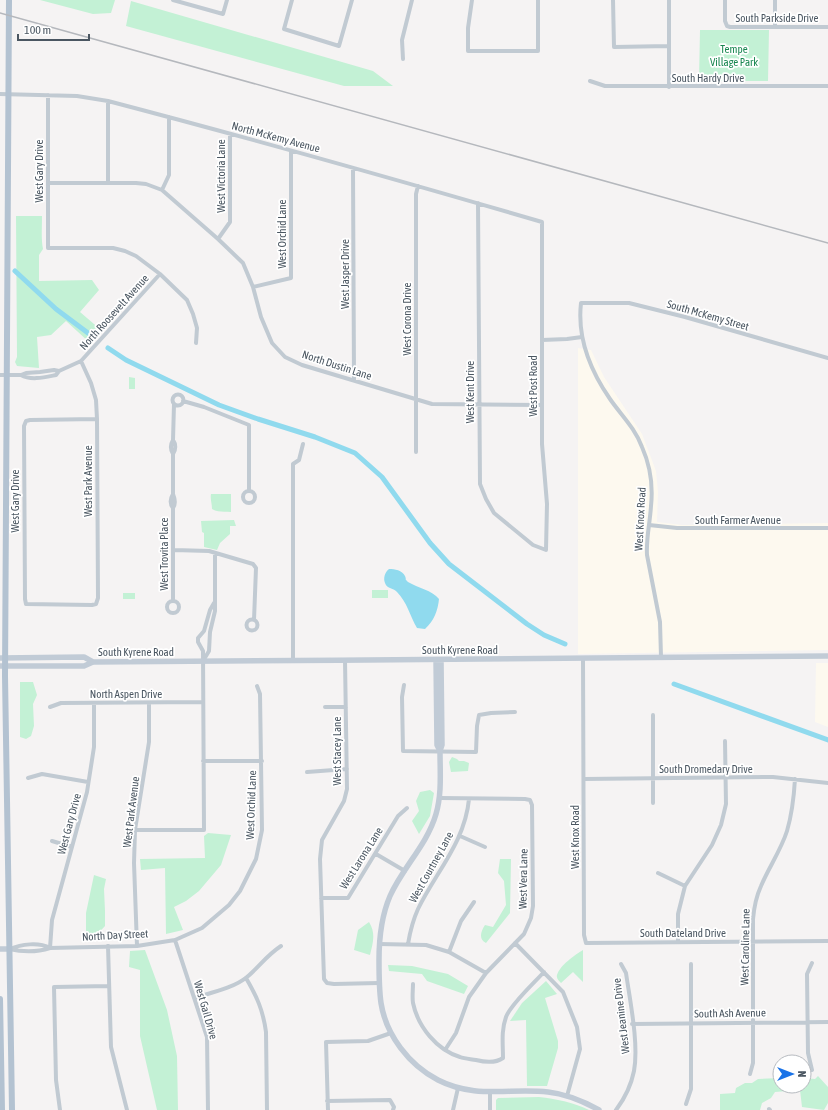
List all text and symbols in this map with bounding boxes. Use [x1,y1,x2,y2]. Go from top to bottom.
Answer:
street label: South Parkside Drive [736,12,818,24]
scale bar [18,16,89,42]
text: 100 m [24,23,51,37]
park label: Tempe Village Park [710,43,758,68]
street label: South Hardy Drive [672,72,744,84]
street label: North McKemy Avenue [231,119,321,155]
street label: West Victoria Lane [215,139,227,213]
street label: West Gary Drive [33,140,45,202]
street label: West Orchid Lane [276,199,288,269]
street label: West Jasper Drive [339,239,351,309]
street label: North Roosevelt Avenue [77,272,151,352]
street label: West Corona Drive [401,282,413,356]
street label: South McKemy Street [666,298,750,332]
street label: North Dustin Lane [301,348,373,382]
street label: West Post Road [527,355,539,417]
street label: West Kent Drive [464,361,476,423]
street label: West Park Avenue [82,445,94,517]
street label: West Gary Drive [9,470,21,532]
street label: West Knox Road [632,487,648,551]
street label: South Farmer Avenue [695,514,781,526]
street label: West Trovita Place [158,517,170,591]
street label: South Kyrene Road [422,644,498,656]
street label: South Kyrene Road [98,646,174,658]
street label: North Aspen Drive [90,688,162,700]
street label: West Stacey Lane [331,717,343,785]
street label: South Dromedary Drive [659,763,753,775]
street label: West Orchid Lane [244,770,258,840]
street label: West Park Avenue [121,776,141,848]
street label: West Gary Drive [55,792,83,856]
street label: West Knox Road [569,805,581,869]
street label: West Larona Lane [337,825,385,891]
street label: West Courtney Lane [407,830,455,904]
street label: West Vera Lane [516,849,530,909]
street label: West Caroline Lane [738,909,752,985]
street label: North Day Street [82,927,148,943]
street label: South Dateland Drive [640,927,726,939]
street label: West Jeanine Drive [610,978,632,1054]
street label: West Gail Drive [192,979,220,1041]
street label: South Ash Avenue [694,1006,766,1020]
north arrow [772,1054,812,1094]
text: N [796,1071,808,1077]

